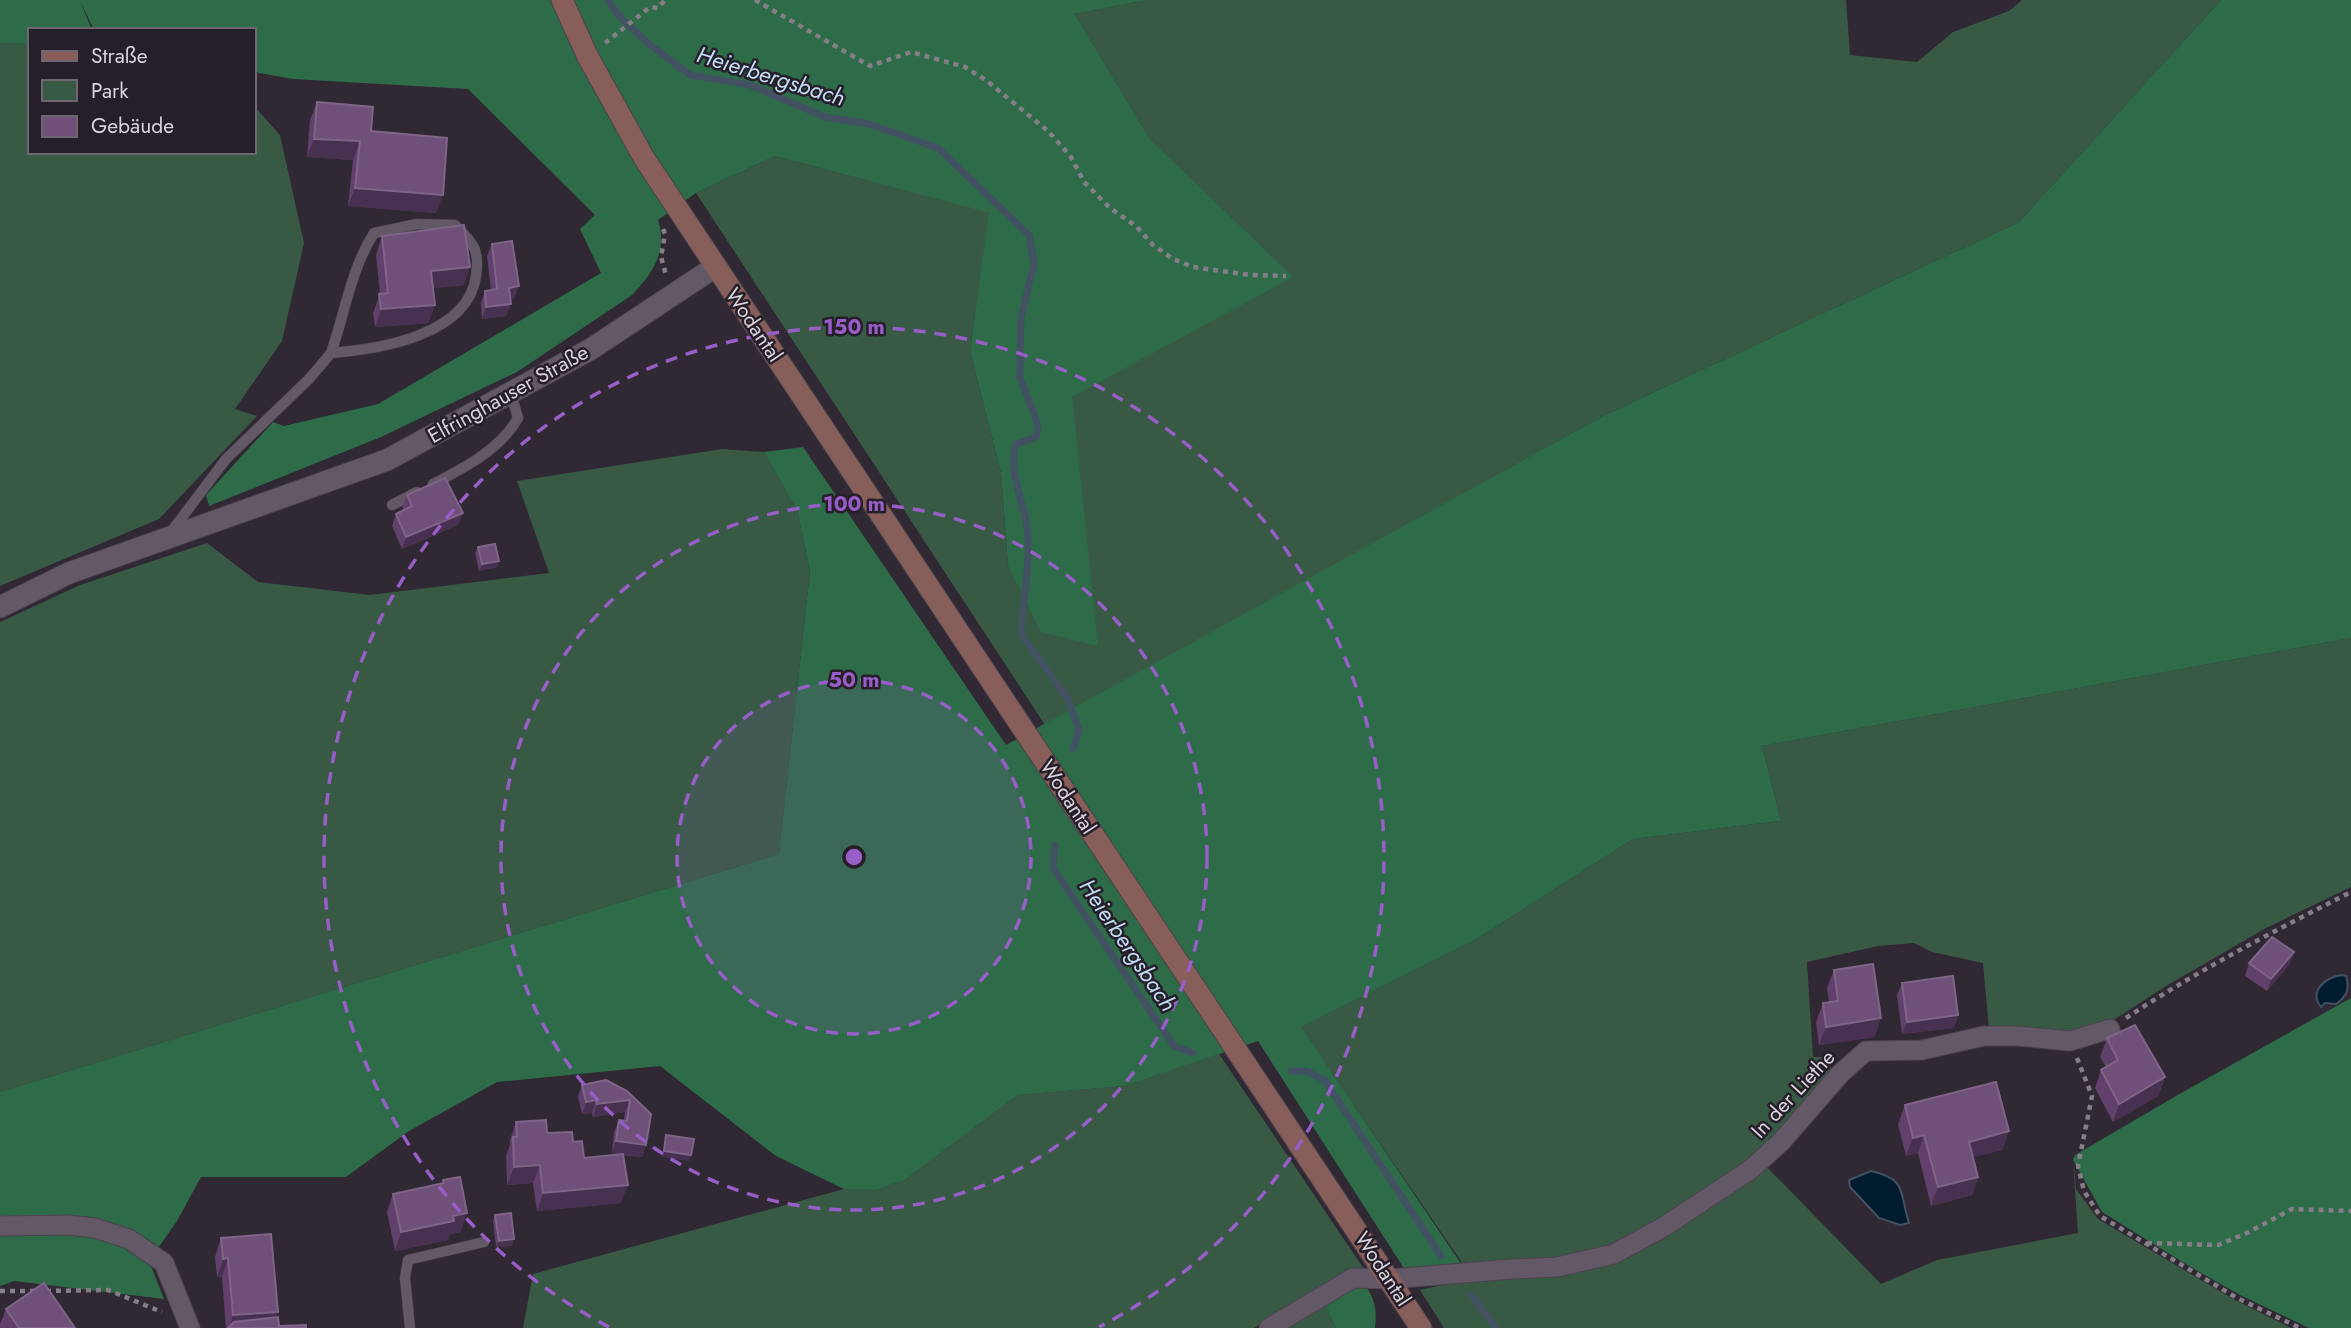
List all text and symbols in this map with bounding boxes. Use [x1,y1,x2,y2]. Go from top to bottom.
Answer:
legend [28,28,256,154]
water label: Heierbergsbach [693,37,849,115]
text: Straße [91,41,148,71]
text: Park [91,76,129,106]
text: Gebäude [91,111,174,141]
street label: Wodantal [718,282,790,368]
text: 150 m [823,312,885,342]
street label: Elfringhauser Straße [422,337,594,451]
text: 100 m [823,489,885,519]
text: 50 m [829,665,879,695]
street label: Wodantal [1033,754,1103,840]
centre of rings [842,845,866,869]
water label: Heierbergsbach [1071,872,1185,1018]
street label: In der Liethe [1744,1043,1842,1145]
street label: Wodantal [1348,1226,1418,1312]

